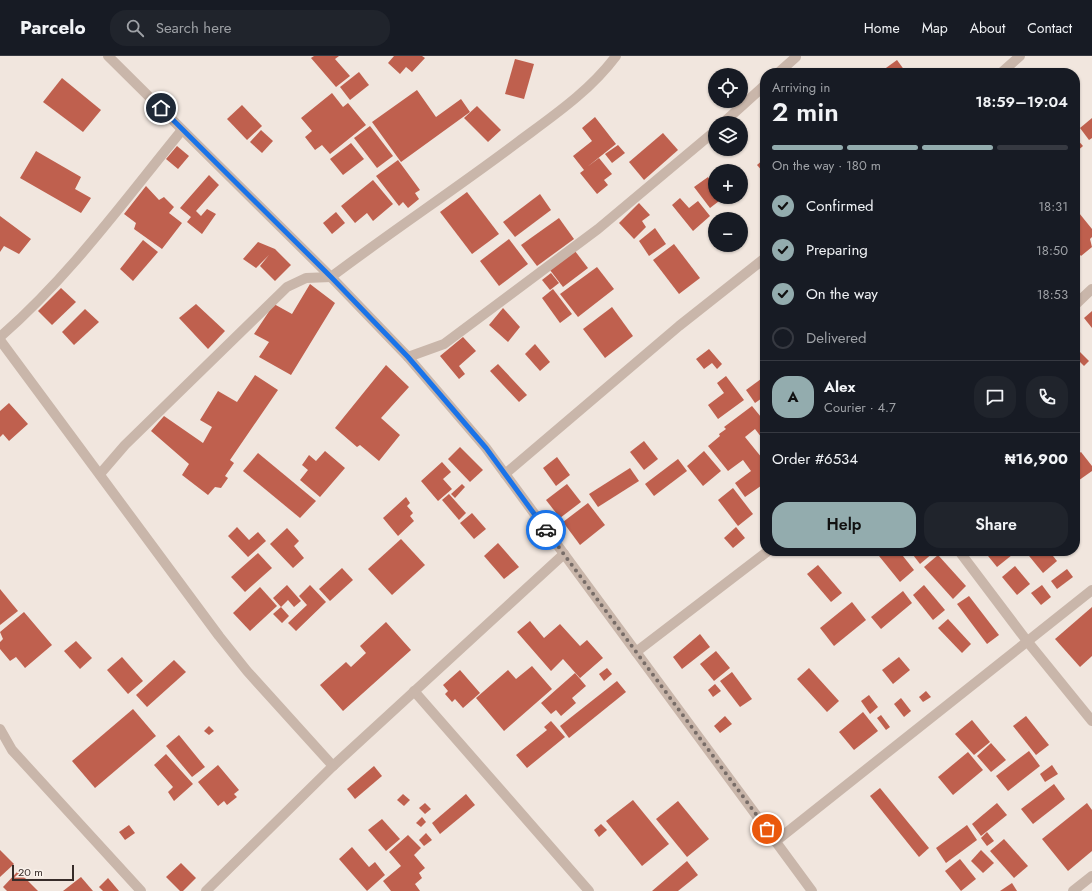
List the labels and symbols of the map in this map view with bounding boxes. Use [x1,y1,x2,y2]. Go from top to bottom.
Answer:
pin [144,91,178,125]
courier [526,510,566,550]
pin [750,812,784,846]
scale bar [12,863,74,882]

